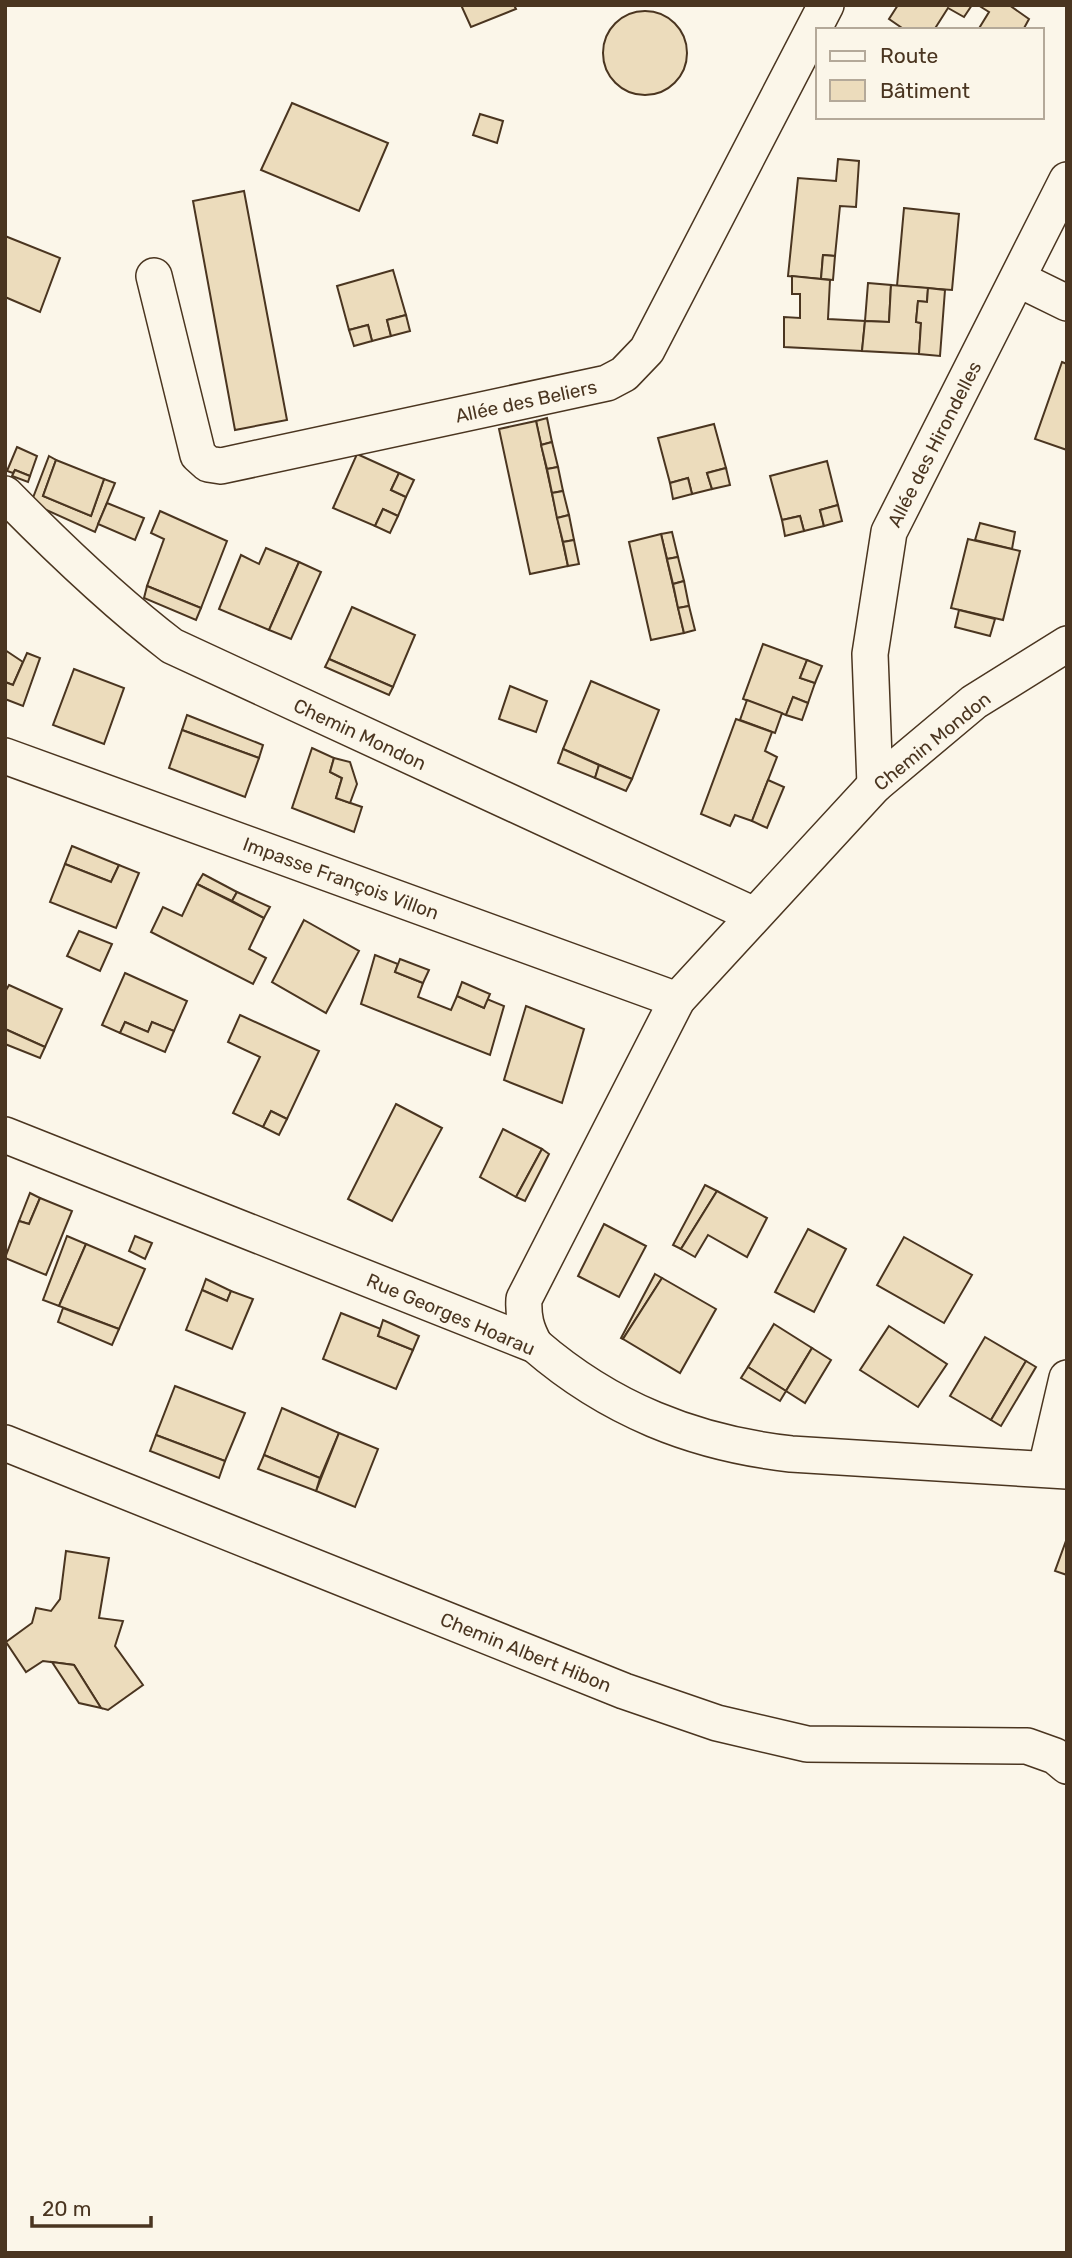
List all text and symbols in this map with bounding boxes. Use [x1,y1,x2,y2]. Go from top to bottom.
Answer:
legend [816,28,1044,119]
text: Route [880,43,938,68]
text: Bâtiment [880,78,970,103]
street label: Allée des Hirondelles [883,357,986,531]
street label: Allée des Beliers [453,375,599,428]
street label: Chemin Mondon [869,687,995,796]
street label: Chemin Mondon [290,694,430,775]
street label: Impasse François Villon [240,832,442,925]
street label: Rue Georges Hoarau [363,1269,539,1360]
street label: Chemin Albert Hibon [437,1608,615,1697]
scale bar [32,2184,150,2228]
text: 20 m [42,2196,91,2221]

